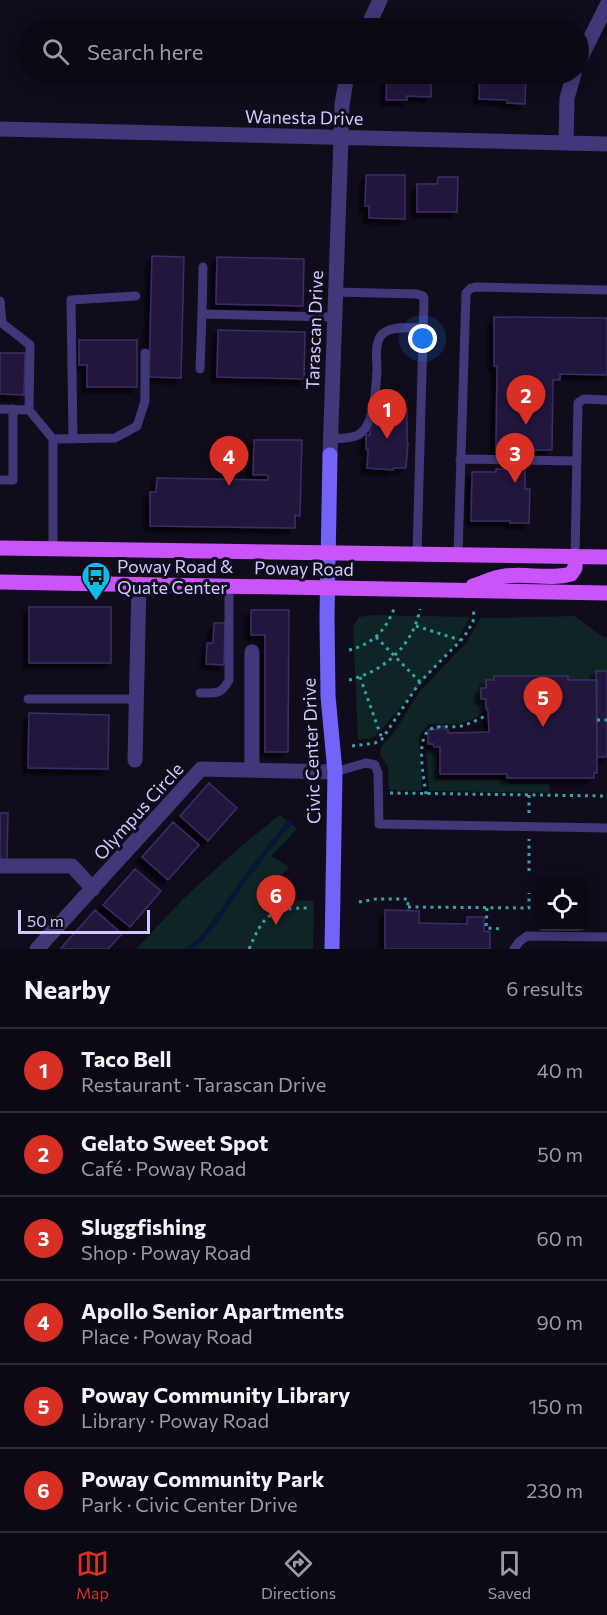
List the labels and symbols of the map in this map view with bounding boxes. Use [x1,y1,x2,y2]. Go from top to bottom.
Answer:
street label: Wanesta Drive [245,105,363,129]
street label: Tarascan Drive [301,270,327,390]
your location [408,324,437,353]
pin: 2 [506,376,546,425]
pin: 1 [368,390,406,439]
pin: 3 [496,434,534,483]
pin: 4 [210,436,248,486]
place label: Poway Road & Quate Center [117,555,233,598]
street label: Poway Road [254,556,354,580]
bus stop icon: Poway Road & Quate Center [80,560,112,602]
street label: Civic Center Drive [297,678,325,824]
pin: 5 [524,678,562,727]
street label: Olympus Circle [89,758,187,864]
pin: 6 [256,876,296,925]
scale bar [18,907,150,935]

